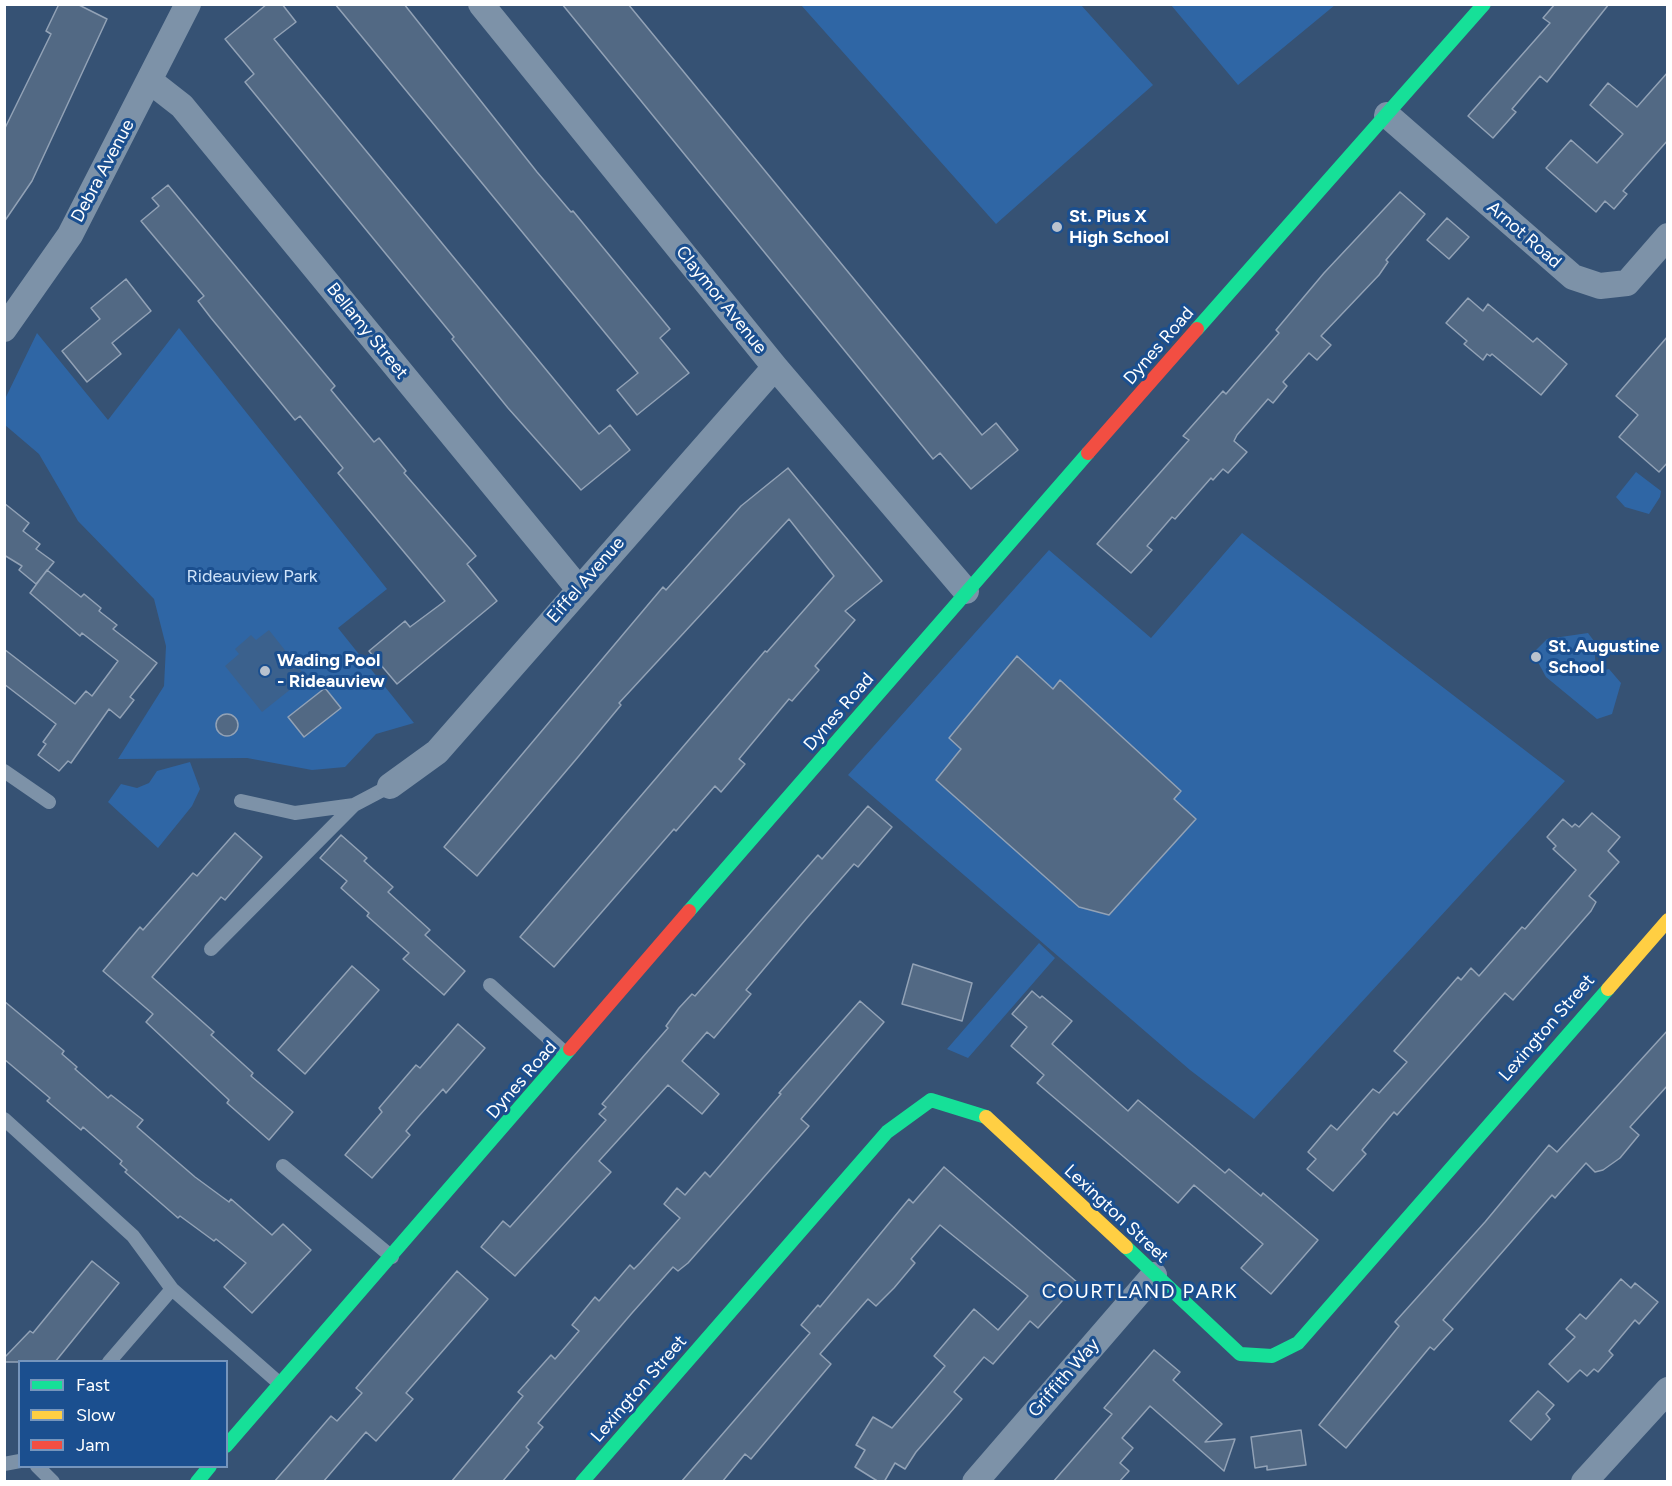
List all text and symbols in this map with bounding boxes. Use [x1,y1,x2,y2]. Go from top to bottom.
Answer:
street label: Debra Avenue [67,116,139,226]
street label: Arnot Road [1482,197,1566,273]
place label: St. Pius X High School [1069,206,1169,248]
marker: St. Pius X High School [1050,220,1064,234]
street label: Claymor Avenue [671,242,771,358]
street label: Bellamy Street [322,279,412,383]
street label: Dynes Road [1119,303,1199,389]
street label: Eiffel Avenue [543,532,629,628]
park label: Rideauview Park [187,566,317,588]
place label: St. Augustine School [1548,636,1660,678]
place label: Wading Pool - Rideauview [277,650,385,692]
marker: St. Augustine School [1529,650,1543,664]
marker: Wading Pool - Rideauview [258,664,272,678]
street label: Dynes Road [799,669,879,755]
street label: Lexington Street [1495,970,1599,1086]
street label: Dynes Road [482,1037,562,1123]
street label: Lexington Street [1059,1160,1173,1268]
district label: COURTLAND PARK [1042,1280,1238,1304]
street label: Lexington Street [587,1331,691,1447]
street label: Griffith Way [1024,1334,1104,1422]
legend [18,1360,228,1468]
text: Fast [76,1374,110,1396]
text: Slow [76,1404,115,1426]
text: Jam [76,1434,110,1456]

